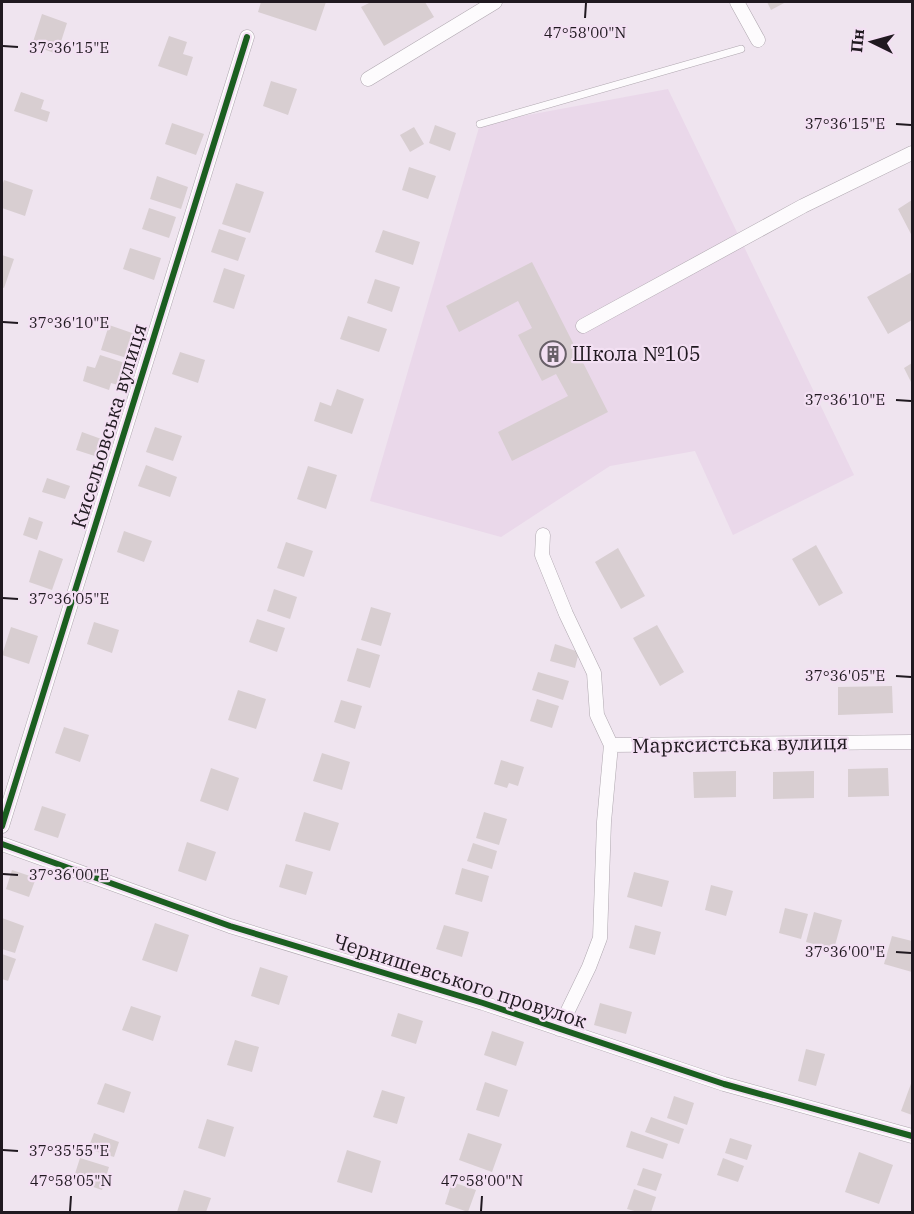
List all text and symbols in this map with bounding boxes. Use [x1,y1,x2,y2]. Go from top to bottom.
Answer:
north arrow [842,12,902,72]
text: 47°58'00"N [544,23,626,42]
text: Пн [846,28,868,53]
text: 37°36'15"E [29,38,109,57]
text: 37°36'15"E [805,114,885,133]
text: 37°36'10"E [29,313,109,332]
street label: Кисельовська вулиця [65,320,153,532]
building icon: Школа №105 [538,339,568,369]
place label: Школа №105 [572,340,701,367]
text: 37°36'10"E [805,390,885,409]
text: 37°36'05"E [29,589,109,608]
text: 37°36'05"E [805,666,885,685]
street label: Марксистська вулиця [632,728,848,759]
text: 37°36'00"E [29,865,109,884]
street label: Чернишевського провулок [330,927,591,1034]
text: 37°36'00"E [805,942,885,961]
text: 37°35'55"E [29,1141,109,1160]
text: 47°58'05"N [30,1171,112,1190]
text: 47°58'00"N [441,1171,523,1190]

